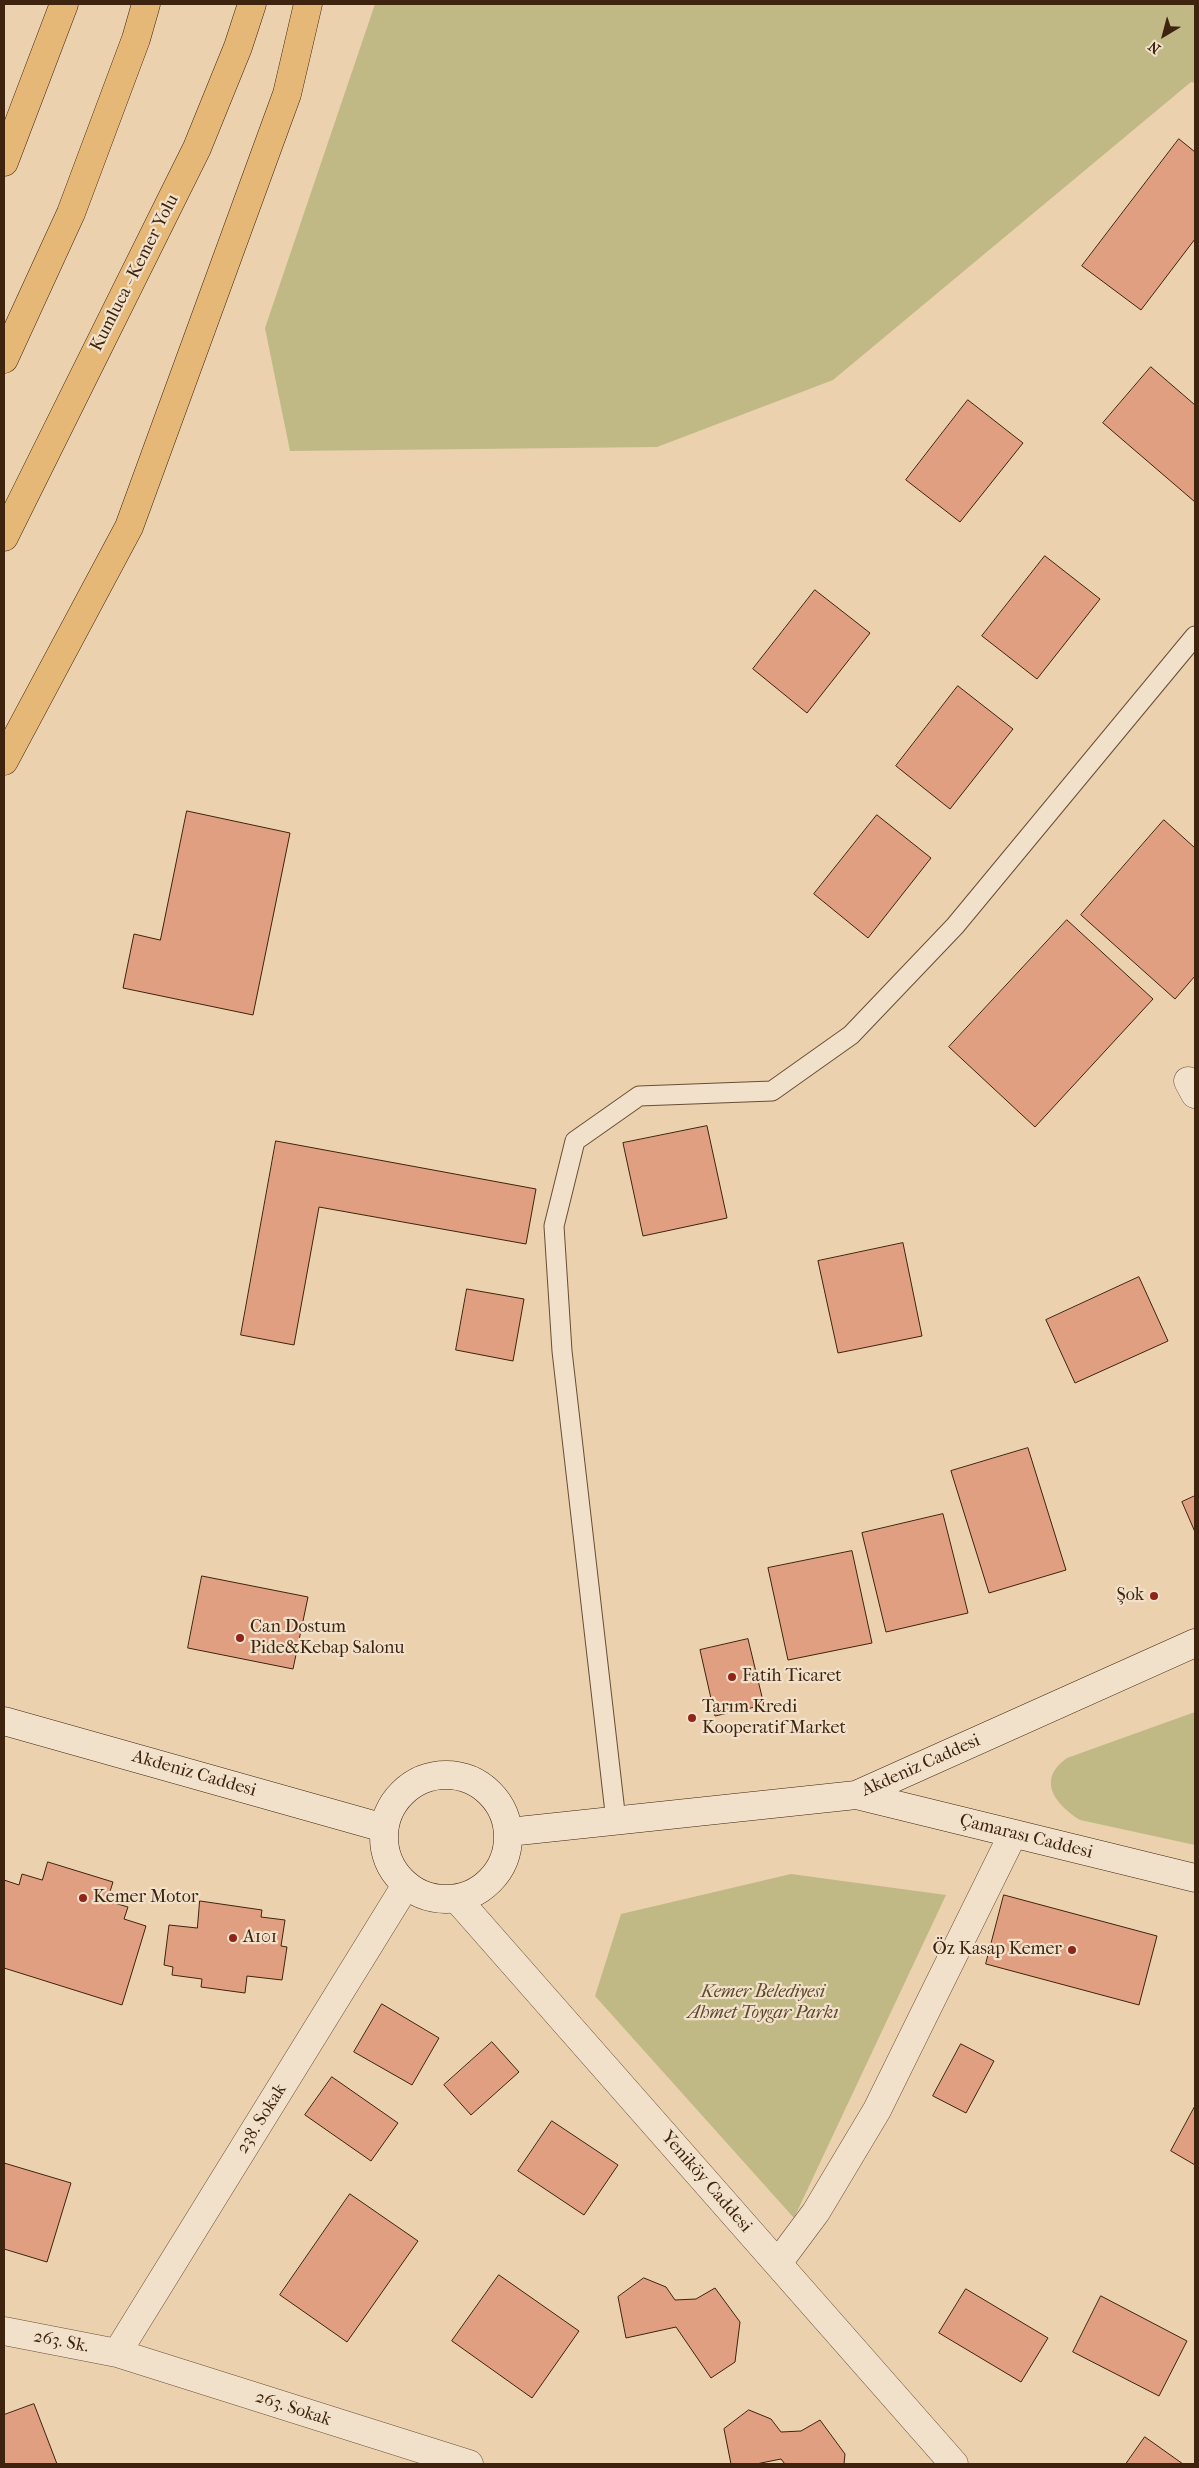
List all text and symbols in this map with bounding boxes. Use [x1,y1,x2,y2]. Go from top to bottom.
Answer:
north arrow [1139,10,1189,60]
text: N [1145,37,1164,57]
street label: Kumluca - Kemer Yolu [86,191,184,355]
place label: Şok [1116,1585,1144,1607]
marker: Şok [1148,1590,1160,1602]
place label: Can Dostum Pide&Kebap Salonu [250,1617,405,1660]
marker: Can Dostum Pide&Kebap Salonu [234,1632,246,1644]
place label: Fatih Ticaret [742,1666,842,1688]
marker: Fatih Ticaret [726,1671,738,1683]
place label: Tarım Kredi Kooperatif Market [702,1697,846,1740]
marker: Tarım Kredi Kooperatif Market [686,1712,698,1724]
street label: Akdeniz Caddesi [858,1730,984,1802]
street label: Akdeniz Caddesi [130,1746,258,1802]
street label: Çamarası Caddesi [957,1810,1095,1864]
place label: Kemer Motor [93,1887,198,1909]
marker: Kemer Motor [77,1892,89,1904]
place label: A101 [243,1927,277,1949]
marker: A101 [227,1932,239,1944]
place label: Öz Kasap Kemer [933,1939,1062,1961]
marker: Öz Kasap Kemer [1066,1944,1078,1956]
park label: Kemer Belediyesi Ahmet Toygar Parkı [688,1982,838,2025]
street label: 238. Sokak [232,2080,292,2158]
street label: Yeniköy Caddesi [656,2127,756,2237]
street label: 263. Sk. [31,2326,91,2358]
street label: 263. Sokak [252,2387,334,2431]

